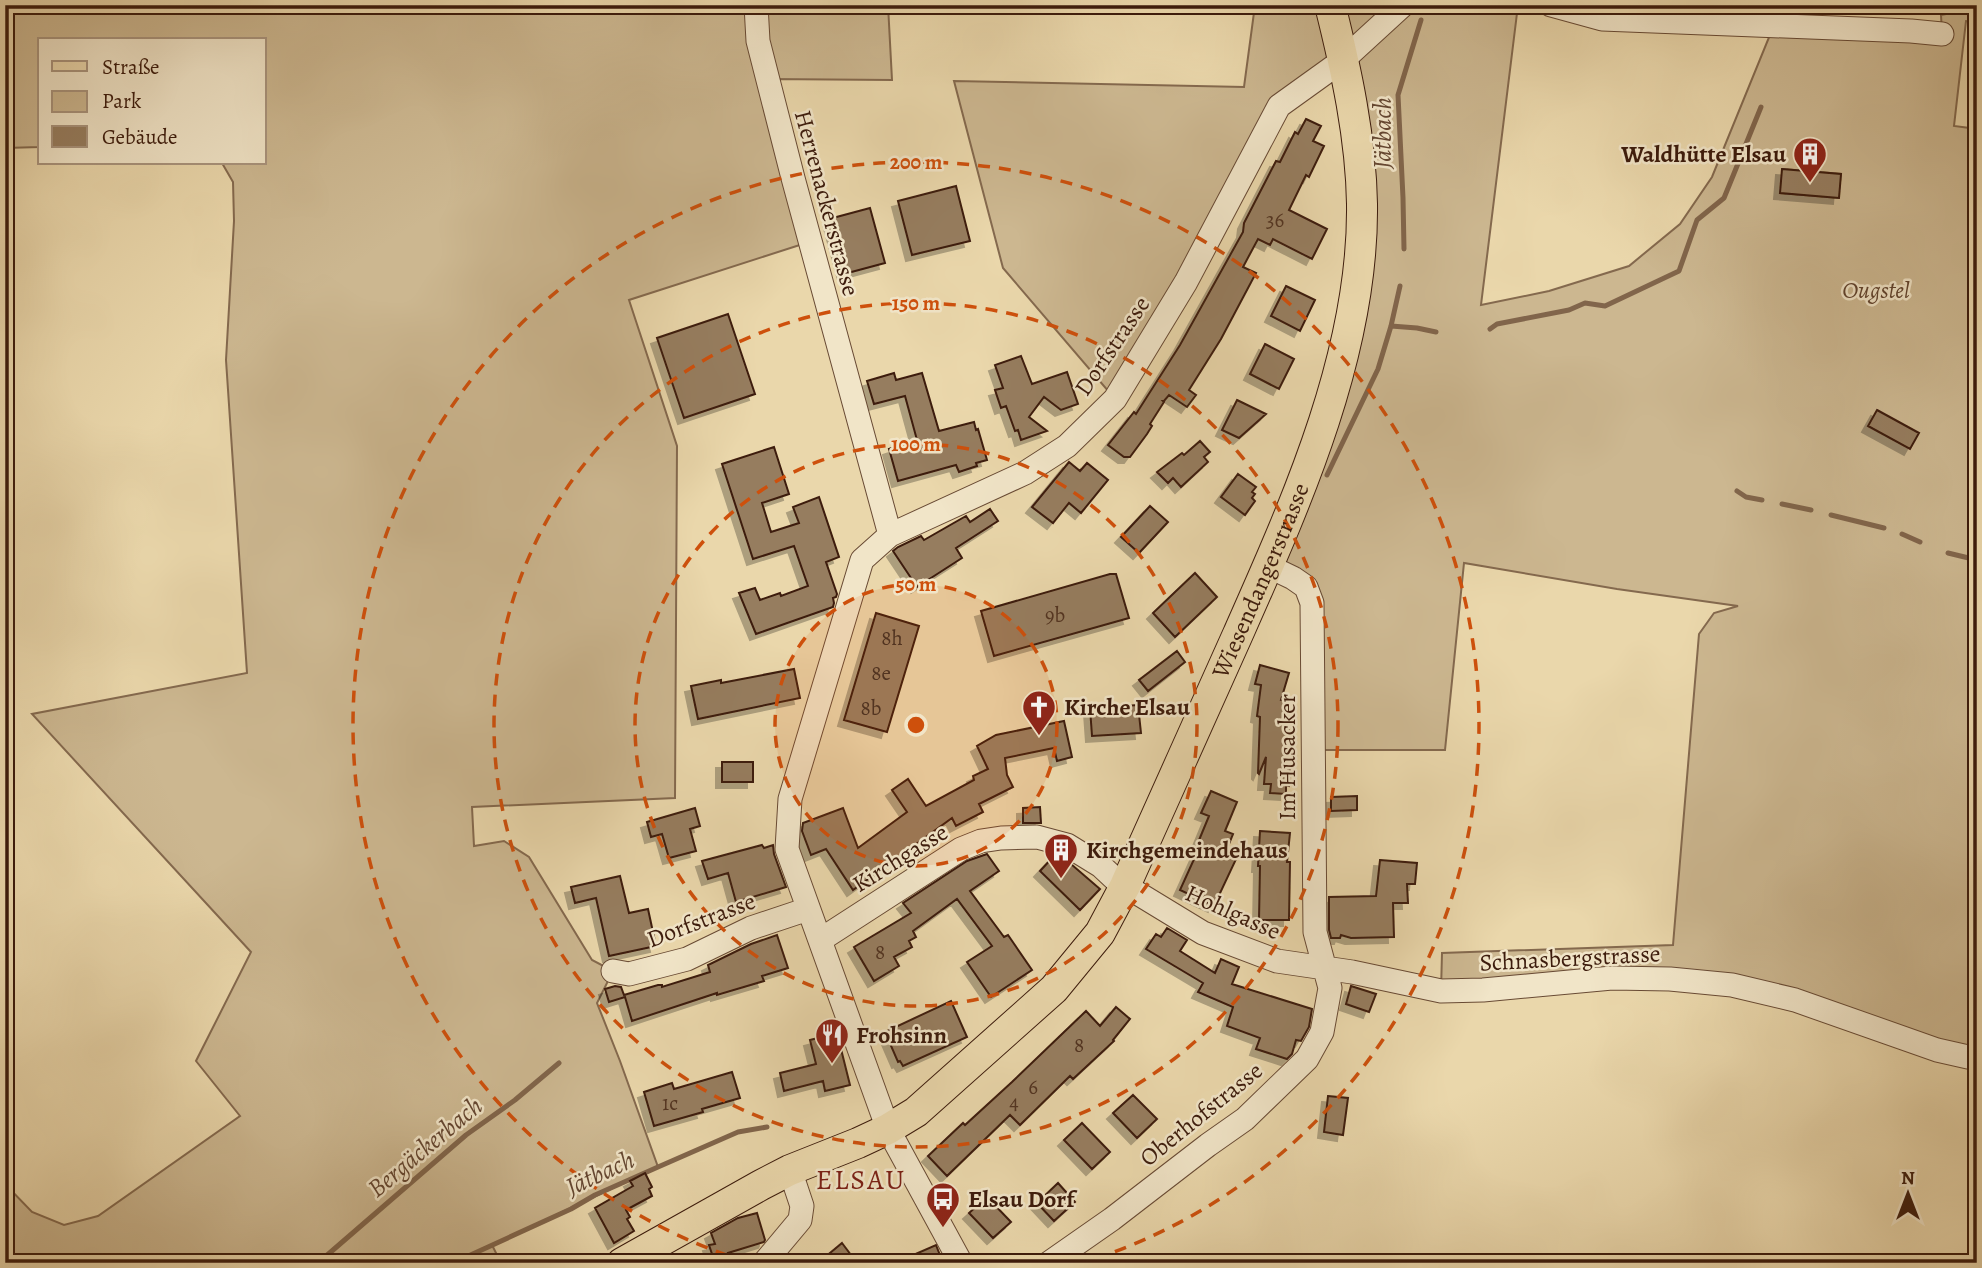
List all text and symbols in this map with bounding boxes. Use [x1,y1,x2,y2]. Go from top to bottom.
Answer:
legend [38,38,266,164]
text: Straße [102,53,160,81]
text: Park [102,87,142,115]
water label: Jätbach [1365,97,1400,170]
street label: Herrenackerstrasse [787,107,867,299]
text: Gebäude [102,123,178,151]
building icon: Waldhütte Elsau [1791,135,1829,184]
place label: Waldhütte Elsau [1620,138,1787,170]
text: 200 m [890,148,943,176]
house number: 36 [1266,206,1285,234]
park label: Ougstel [1842,274,1910,306]
text: 150 m [892,289,941,317]
street label: Dorfstrasse [1067,290,1157,402]
text: 100 m [891,430,941,458]
street label: Wiesendangerstrasse [1204,478,1317,684]
text: 50 m [896,570,937,598]
house number: 9b [1045,601,1065,629]
house number: 8h [881,624,903,652]
house number: 8e [871,659,891,687]
church icon: Kirche Elsau [1020,688,1058,737]
place label: Kirche Elsau [1064,691,1191,723]
house number: 8b [861,694,881,722]
street label: Im Husacker [1271,694,1303,820]
centre of rings [904,713,928,737]
street label: Kirchgasse [846,816,954,900]
building icon: Kirchgemeindehaus [1042,831,1080,880]
place label: Kirchgemeindehaus [1086,834,1288,866]
street label: Hohlgasse [1180,877,1286,947]
street label: Dorfstrasse [642,885,760,955]
street label: Schnasbergstrasse [1479,937,1661,979]
house number: 8 [875,938,885,966]
restaurant icon: Frohsinn [813,1016,851,1065]
place label: Frohsinn [856,1019,948,1051]
house number: 8 [1074,1031,1084,1059]
street label: Oberhofstrasse [1133,1055,1269,1173]
house number: 6 [1028,1073,1038,1101]
house number: 4 [1009,1088,1019,1116]
water label: Bergäckerbach [360,1089,490,1205]
house number: 1c [662,1089,678,1117]
water label: Jätbach [559,1142,640,1204]
north arrow [1874,1160,1944,1230]
district label: ELSAU [816,1161,906,1199]
text: N [1901,1165,1915,1191]
bus stop icon: Elsau Dorf [924,1180,962,1229]
place label: Elsau Dorf [968,1183,1078,1215]

